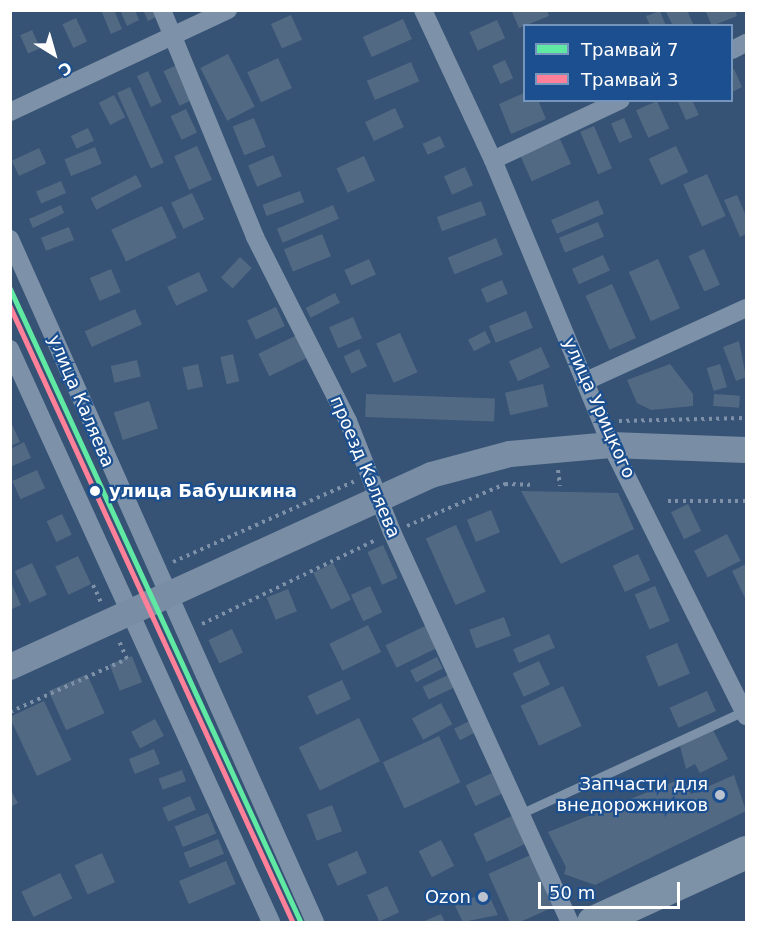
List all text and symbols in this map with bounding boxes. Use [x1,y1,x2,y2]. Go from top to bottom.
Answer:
north arrow [24,24,84,84]
legend [523,24,733,102]
text: Трамвай 7 [581,39,679,60]
text: С [55,58,76,80]
text: Трамвай 3 [581,69,679,90]
street label: улица Каляева [43,332,119,470]
street label: улица Урицкого [558,334,640,482]
street label: проезд Каляева [325,393,405,541]
place label: улица Бабушкина [109,480,297,502]
marker: улица Бабушкина [86,482,104,500]
place label: Запчасти для внедорожников [556,774,708,816]
marker: Запчасти для внедорожников [713,788,727,802]
scale bar [541,870,684,908]
text: 50 m [549,882,595,903]
place label: Ozon [425,886,471,908]
marker: Ozon [476,890,490,904]

